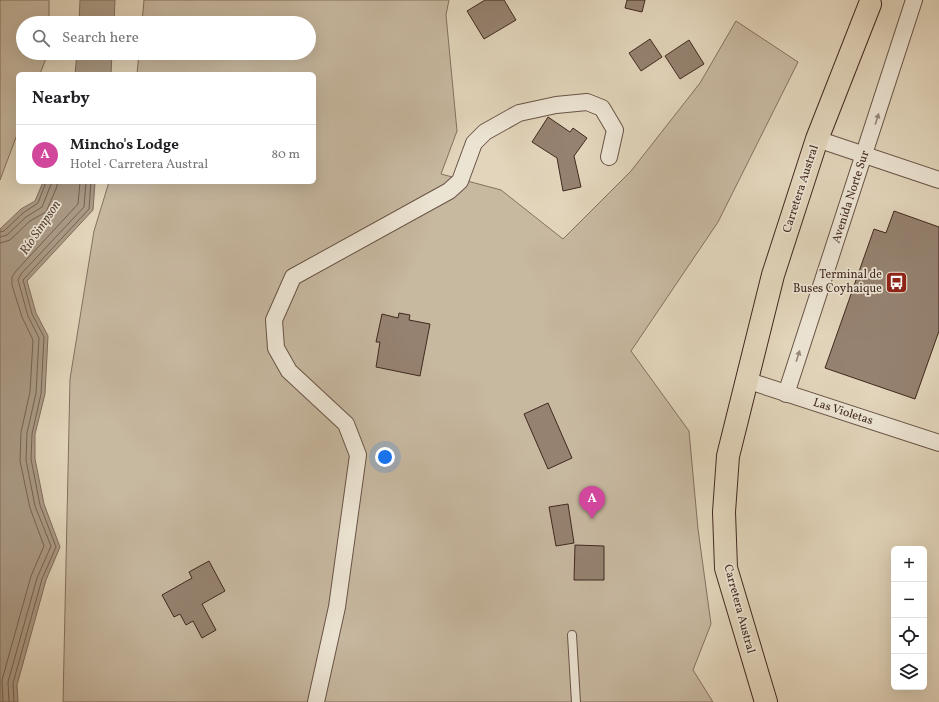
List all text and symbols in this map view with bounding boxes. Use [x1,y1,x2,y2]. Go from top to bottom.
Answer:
search box [16,16,316,60]
icon: search [30,27,52,49]
text: Search here [62,28,139,49]
text: Nearby [32,87,90,110]
one-way arrow [874,112,880,124]
text: Mincho's Lodge [70,135,179,156]
street label: Carretera Austral [779,143,823,235]
text: A [40,146,50,164]
text: 80 m [271,146,300,164]
street label: Avenida Norte Sur [828,149,874,245]
text: Hotel · Carretera Austral [70,156,208,174]
water label: Río Simpson [16,197,66,259]
place label: Terminal de Buses Coyhaique [793,267,882,297]
bus stop icon: Terminal de Buses Coyhaique [884,269,910,295]
one-way arrow [796,350,802,362]
street label: Las Violetas [811,395,875,429]
your location [375,447,395,467]
pin: A [579,486,605,519]
map controls [891,546,927,690]
button: + [891,546,927,582]
street label: Carretera Austral [719,563,759,656]
button: − [891,582,927,618]
button: locate [891,618,927,654]
button: layers [891,654,927,690]

